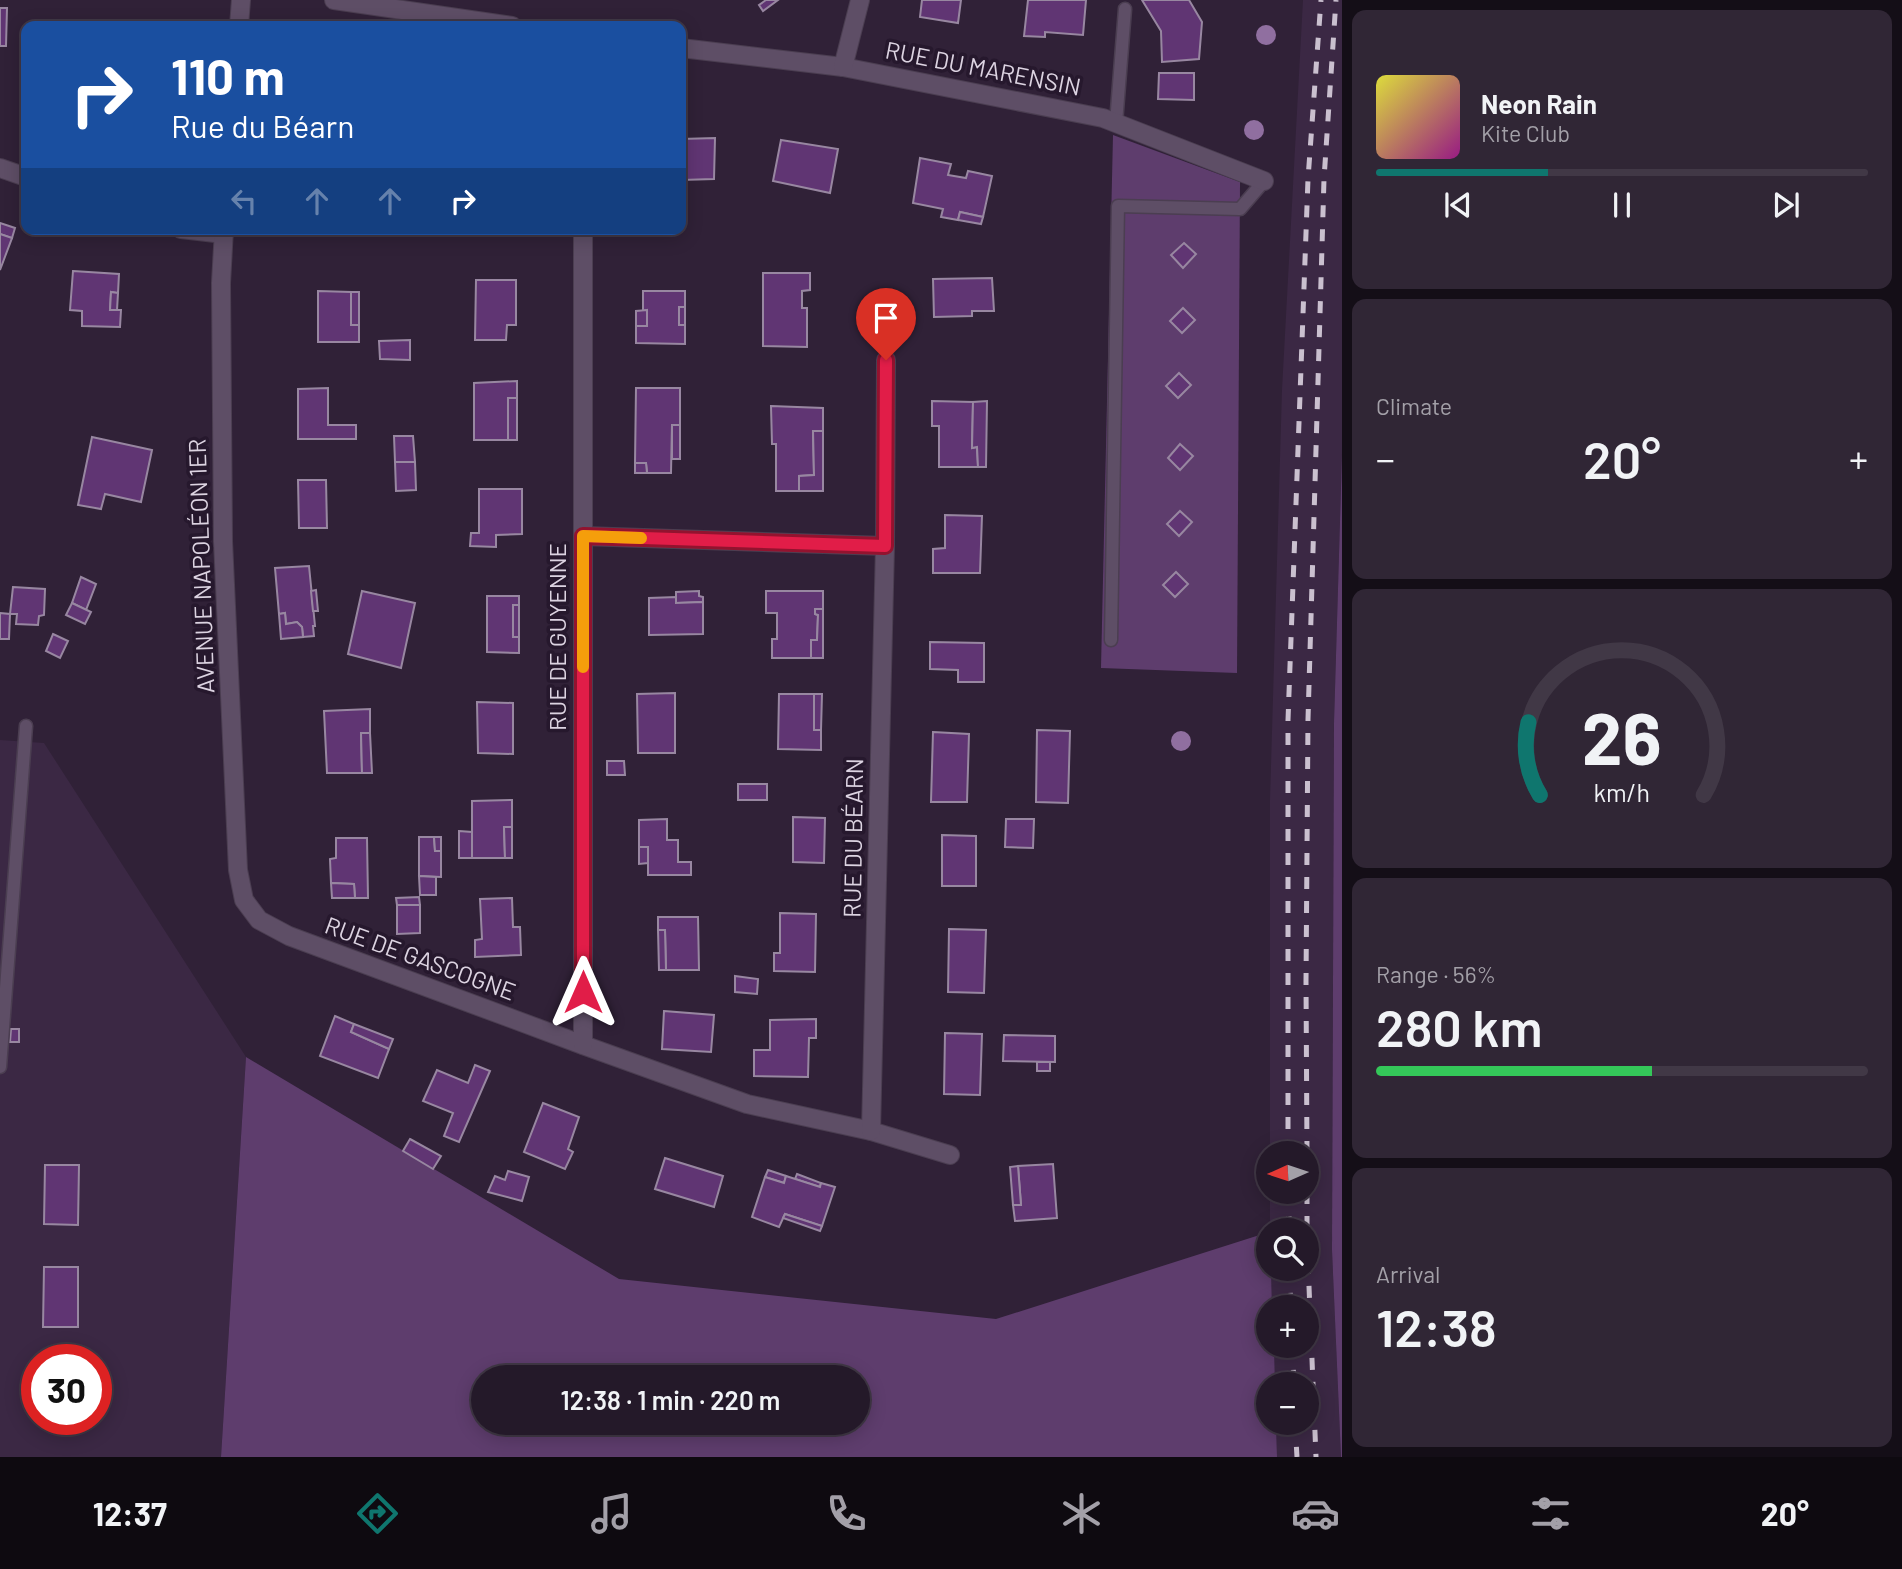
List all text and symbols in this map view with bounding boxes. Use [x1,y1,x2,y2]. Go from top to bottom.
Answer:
street label: RUE DU MARENSIN [883,34,1083,101]
text: 110 m [171,46,285,105]
icon: right [56,49,147,140]
text: Neon Rain [1481,88,1597,119]
text: Rue du Béarn [171,106,354,144]
text: Kite Club [1481,119,1570,147]
icon: left [225,182,263,220]
icon: ahead [298,182,336,220]
icon: ahead [371,182,409,220]
icon: right [444,182,482,220]
icon: previous [1439,186,1477,224]
icon: pause [1603,186,1641,224]
icon: next [1767,186,1805,224]
pin [856,288,916,360]
icon: arrive [867,299,905,337]
text: Climate [1376,392,1452,420]
text: 20° [1583,427,1661,489]
text: − [1376,435,1395,481]
text: + [1849,435,1868,481]
street label: AVENUE NAPOLÉON 1ER [182,438,219,694]
street label: RUE DE GUYENNE [542,543,571,731]
text: 26 [1582,692,1662,780]
street label: RUE DU BÉARN [837,758,868,918]
text: km/h [1594,776,1650,806]
street label: RUE DE GASCOGNE [321,910,520,1006]
position arrow [546,955,620,1029]
text: Range · 56% [1376,960,1496,988]
text: 280 km [1376,995,1543,1057]
north arrow [1256,1141,1320,1204]
map controls [1256,1141,1319,1435]
button: search [1256,1218,1319,1281]
text: Arrival [1376,1260,1440,1288]
button: + [1256,1295,1319,1358]
text: 12:38 [1376,1295,1497,1357]
speed limit sign: 30 [21,1344,112,1435]
button: − [1256,1372,1319,1435]
text: 12:38 · 1 min · 220 m [561,1384,780,1415]
icon: directions [353,1489,402,1538]
icon: music [587,1489,636,1538]
icon: phone [822,1489,871,1538]
icon: climate [1057,1489,1106,1538]
icon: car [1291,1489,1340,1538]
icon: filters [1526,1489,1575,1538]
text: 12:37 [93,1494,167,1532]
text: 20° [1761,1494,1809,1532]

